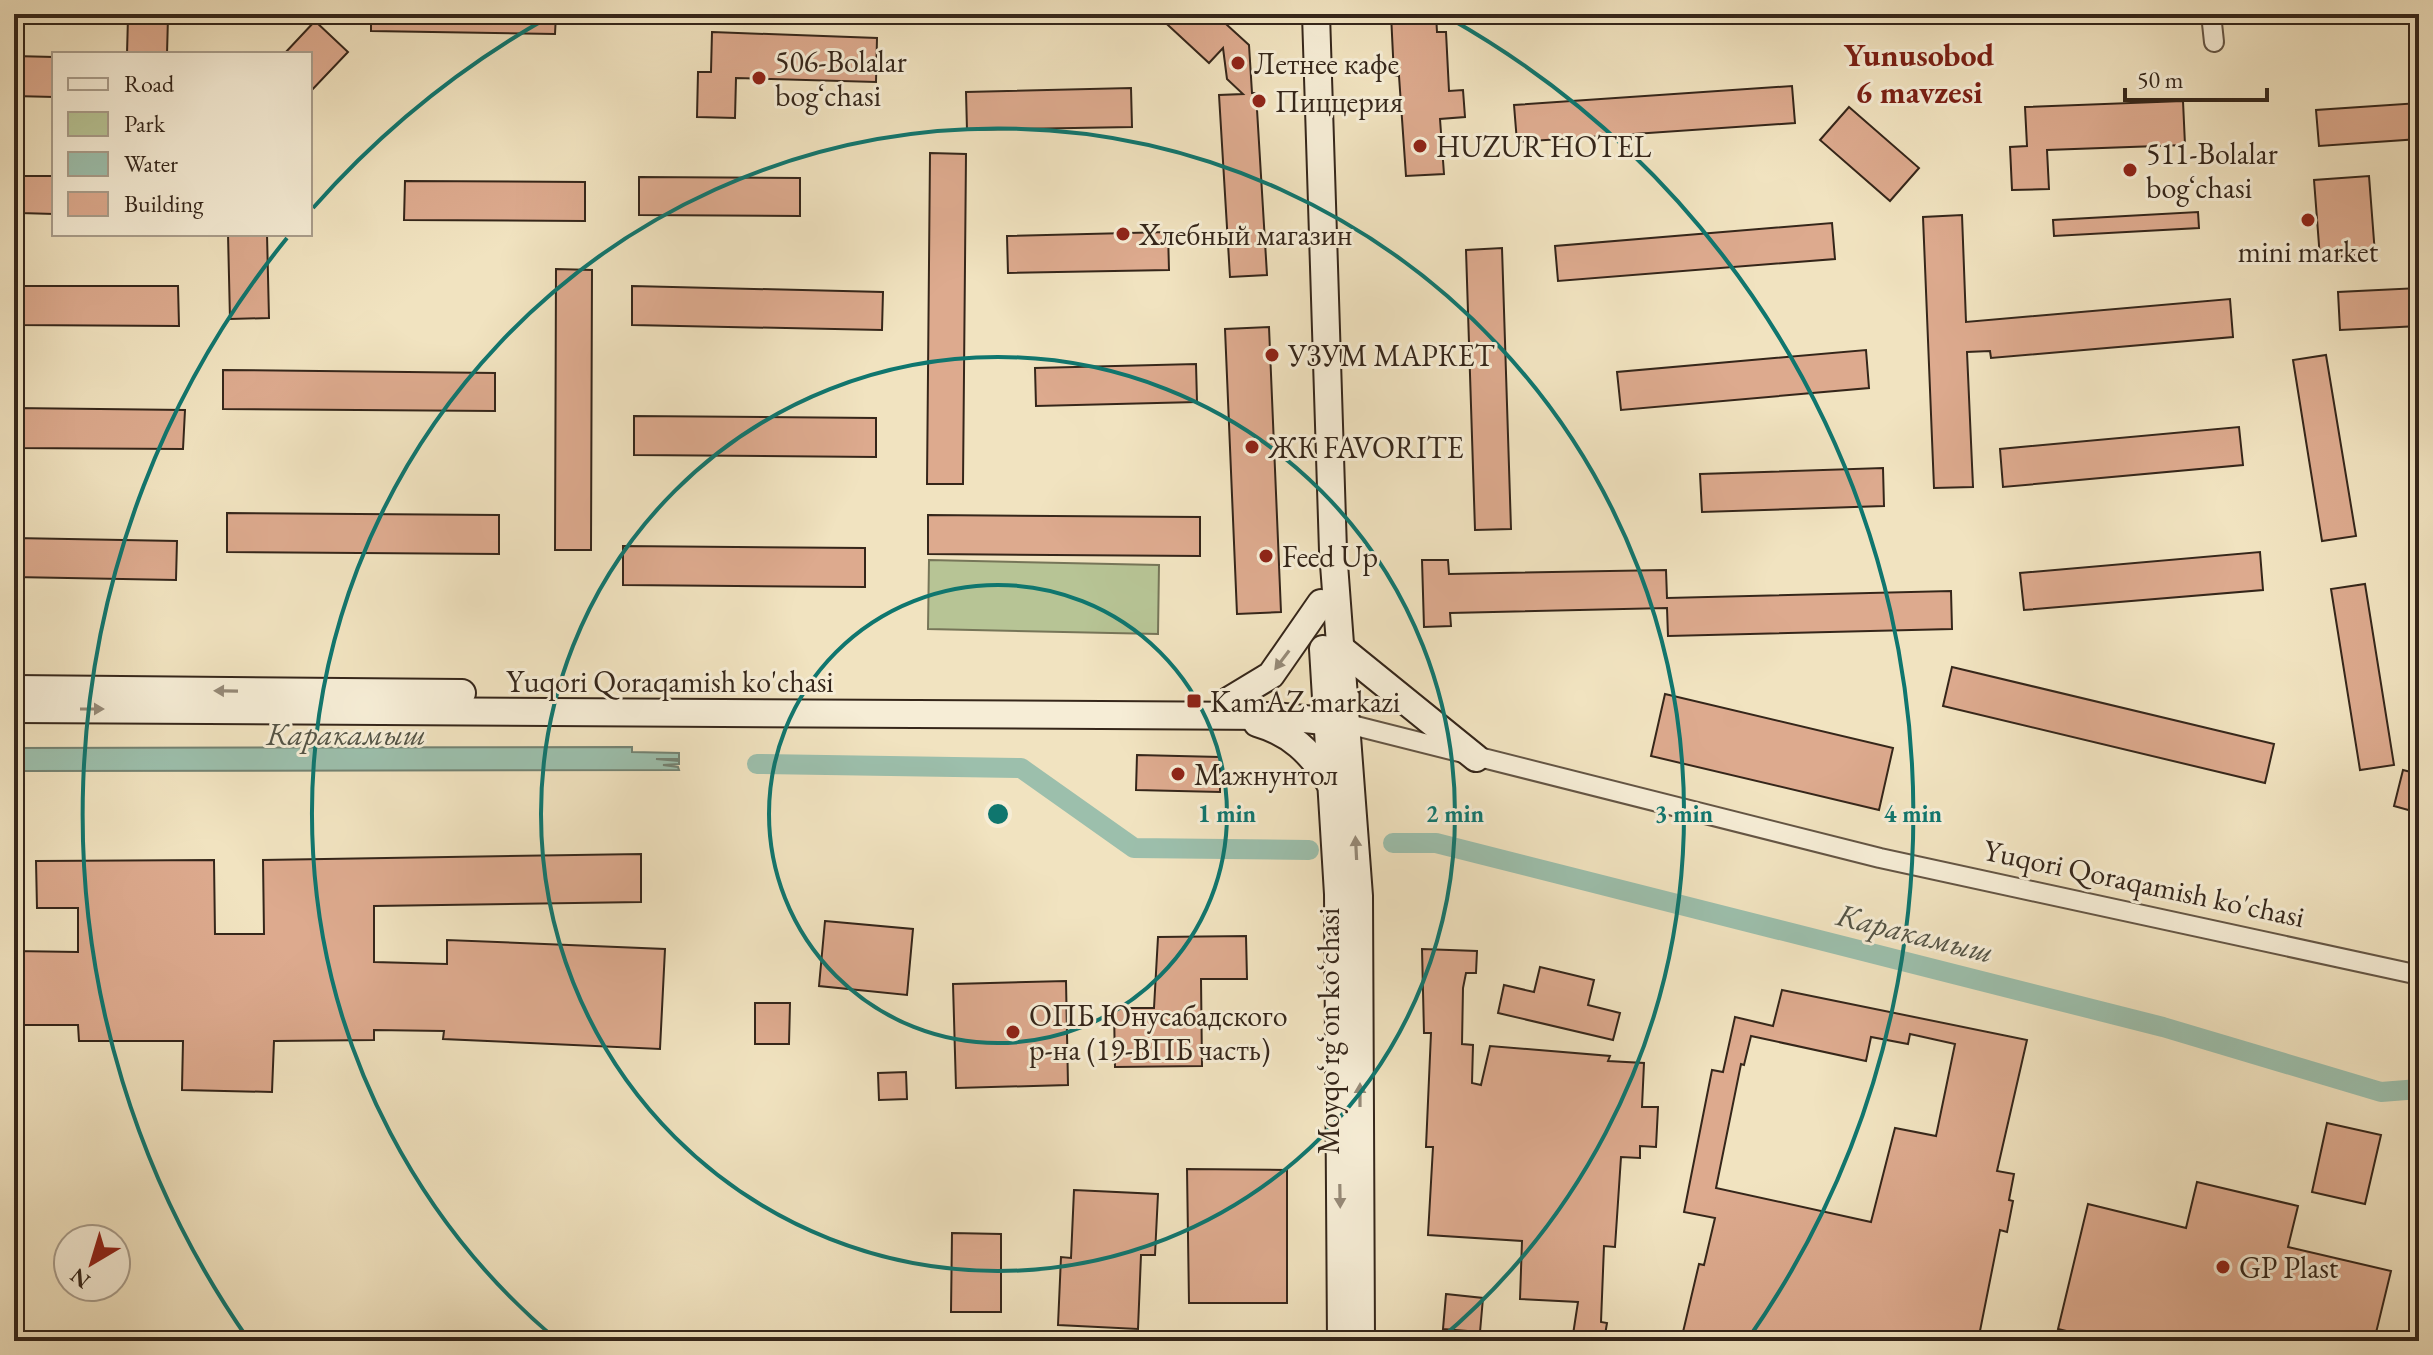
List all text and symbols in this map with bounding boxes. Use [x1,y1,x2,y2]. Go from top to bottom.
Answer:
district label: Yunusobod 6 mavzesi [1844,34,1995,113]
place label: 506-Bolalar bogʻchasi [775,42,907,115]
place label: Летнее кафе [1254,44,1399,83]
legend [52,52,312,236]
scale bar [2125,52,2267,102]
marker: Летнее кафе [1229,54,1247,72]
text: 50 m [2137,64,2184,95]
text: Road [124,68,175,99]
marker: 506-Bolalar bogʻchasi [750,69,768,87]
place label: Пиццерия [1275,82,1403,121]
marker: Пиццерия [1250,92,1268,110]
text: Park [124,108,166,139]
place label: HUZUR HOTEL [1436,127,1652,166]
place label: 511-Bolalar bogʻchasi [2146,134,2278,207]
marker: HUZUR HOTEL [1411,137,1429,155]
text: Water [124,148,178,179]
marker: 511-Bolalar bogʻchasi [2121,161,2139,179]
text: Building [124,188,204,219]
marker: mini market [2299,211,2317,229]
place label: Хлебный магазин [1138,215,1352,254]
marker: Хлебный магазин [1114,225,1132,243]
place label: mini market [2238,232,2379,271]
place label: УЗУМ МАРКЕТ [1287,336,1496,375]
marker: УЗУМ МАРКЕТ [1263,346,1281,364]
place label: ЖК FAVORITE [1267,428,1464,467]
marker: ЖК FAVORITE [1243,438,1261,456]
place label: Feed Up [1282,537,1378,576]
marker: Feed Up [1257,547,1275,565]
one-way arrow [1275,650,1291,670]
street label: Yuqori Qoraqamish ko'chasi [506,662,834,701]
place label: KamAZ markazi [1210,682,1400,721]
one-way arrow [213,685,238,697]
marker: KamAZ markazi [1185,692,1203,710]
one-way arrow [80,703,105,715]
water label: Каракамыш [265,713,426,755]
place label: Мажнунтол [1194,755,1338,794]
marker: Мажнунтол [1169,765,1187,783]
text: 1 min [1198,798,1257,829]
text: 2 min [1426,798,1485,829]
text: 3 min [1655,798,1714,829]
text: 4 min [1884,798,1943,829]
centre of rings [984,800,1012,828]
street label: Yuqori Qoraqamish ko'chasi [1980,830,2308,936]
one-way arrow [1349,835,1362,860]
water label: Каракамыш [1831,893,1998,973]
street label: Moyqoʻrgʻon koʻchasi [1309,908,1348,1154]
place label: ОПБ Юнусабадского р-на (19-ВПБ часть) [1029,996,1288,1069]
marker: ОПБ Юнусабадского р-на (19-ВПБ часть) [1004,1023,1022,1041]
one-way arrow [1354,1082,1366,1107]
one-way arrow [1333,1184,1346,1209]
north arrow [52,1223,132,1303]
place label: GP Plast [2239,1248,2339,1287]
marker: GP Plast [2214,1258,2232,1276]
text: N [64,1261,96,1295]

